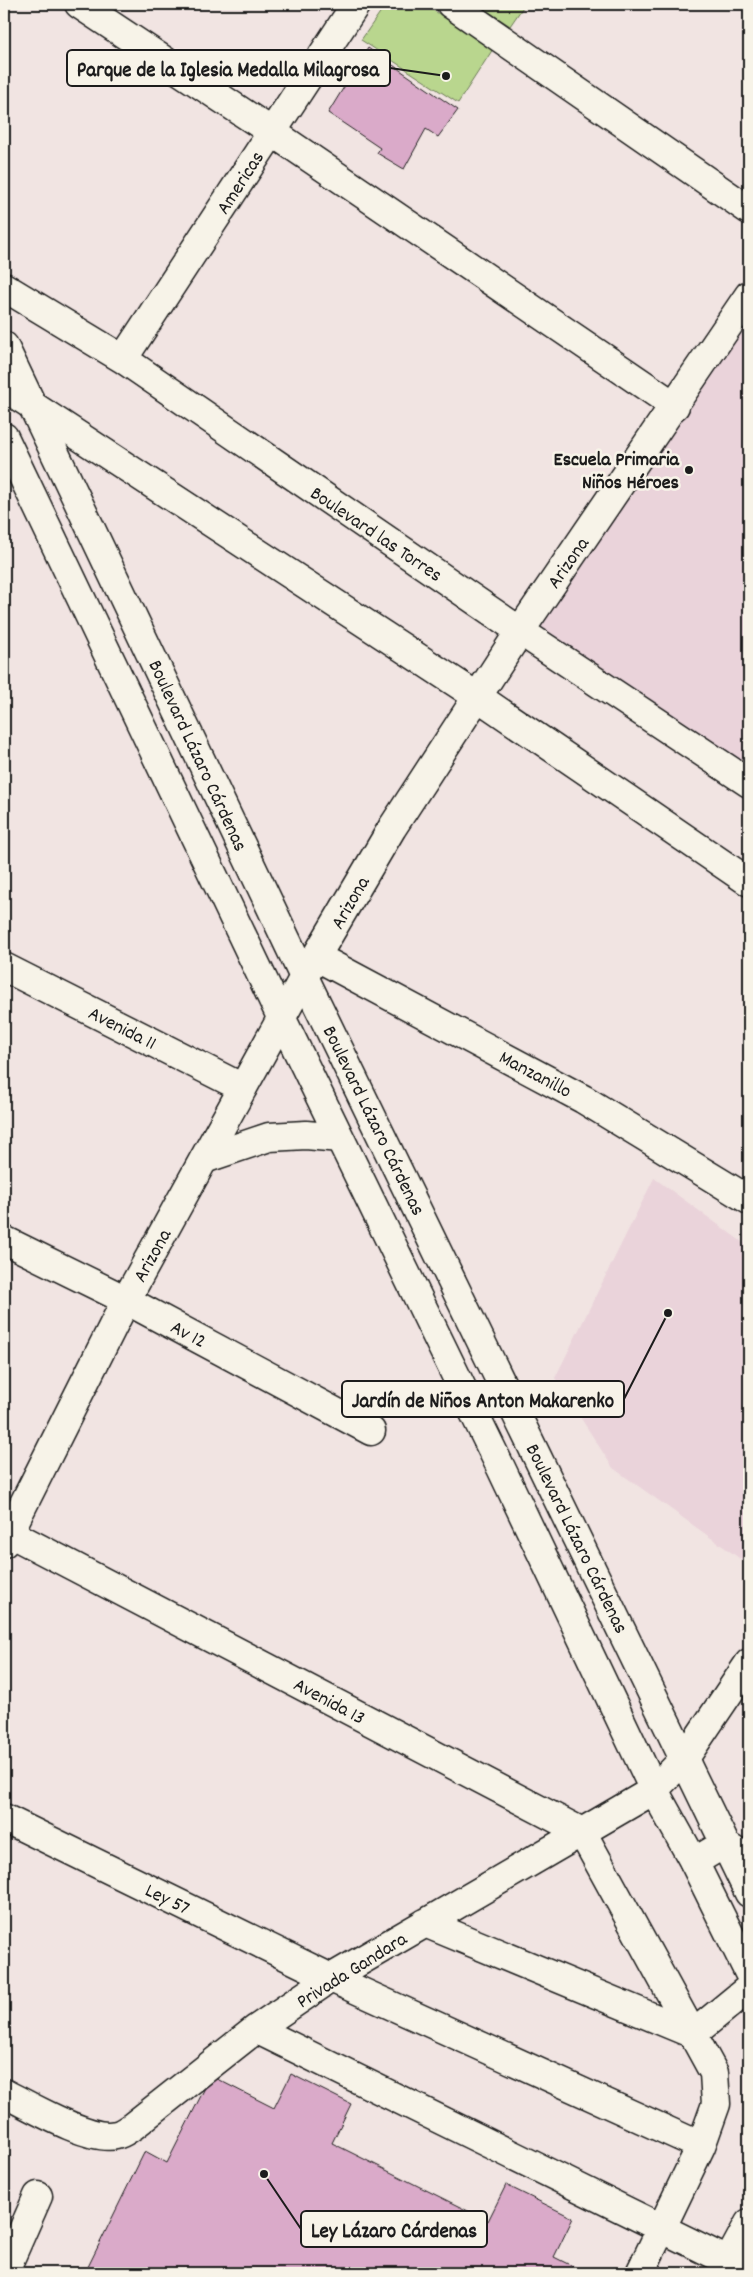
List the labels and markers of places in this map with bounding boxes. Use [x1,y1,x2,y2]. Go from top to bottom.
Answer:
callout: Parque de la Iglesia Medalla Milagrosa [67,50,390,86]
place label: Escuela Primaria Niños Héroes [554,447,680,498]
marker: Escuela Primaria Niños Héroes [683,464,695,476]
callout: Jardín de Niños Anton Makarenko [342,1381,624,1417]
callout: Ley Lázaro Cárdenas [301,2211,487,2247]

